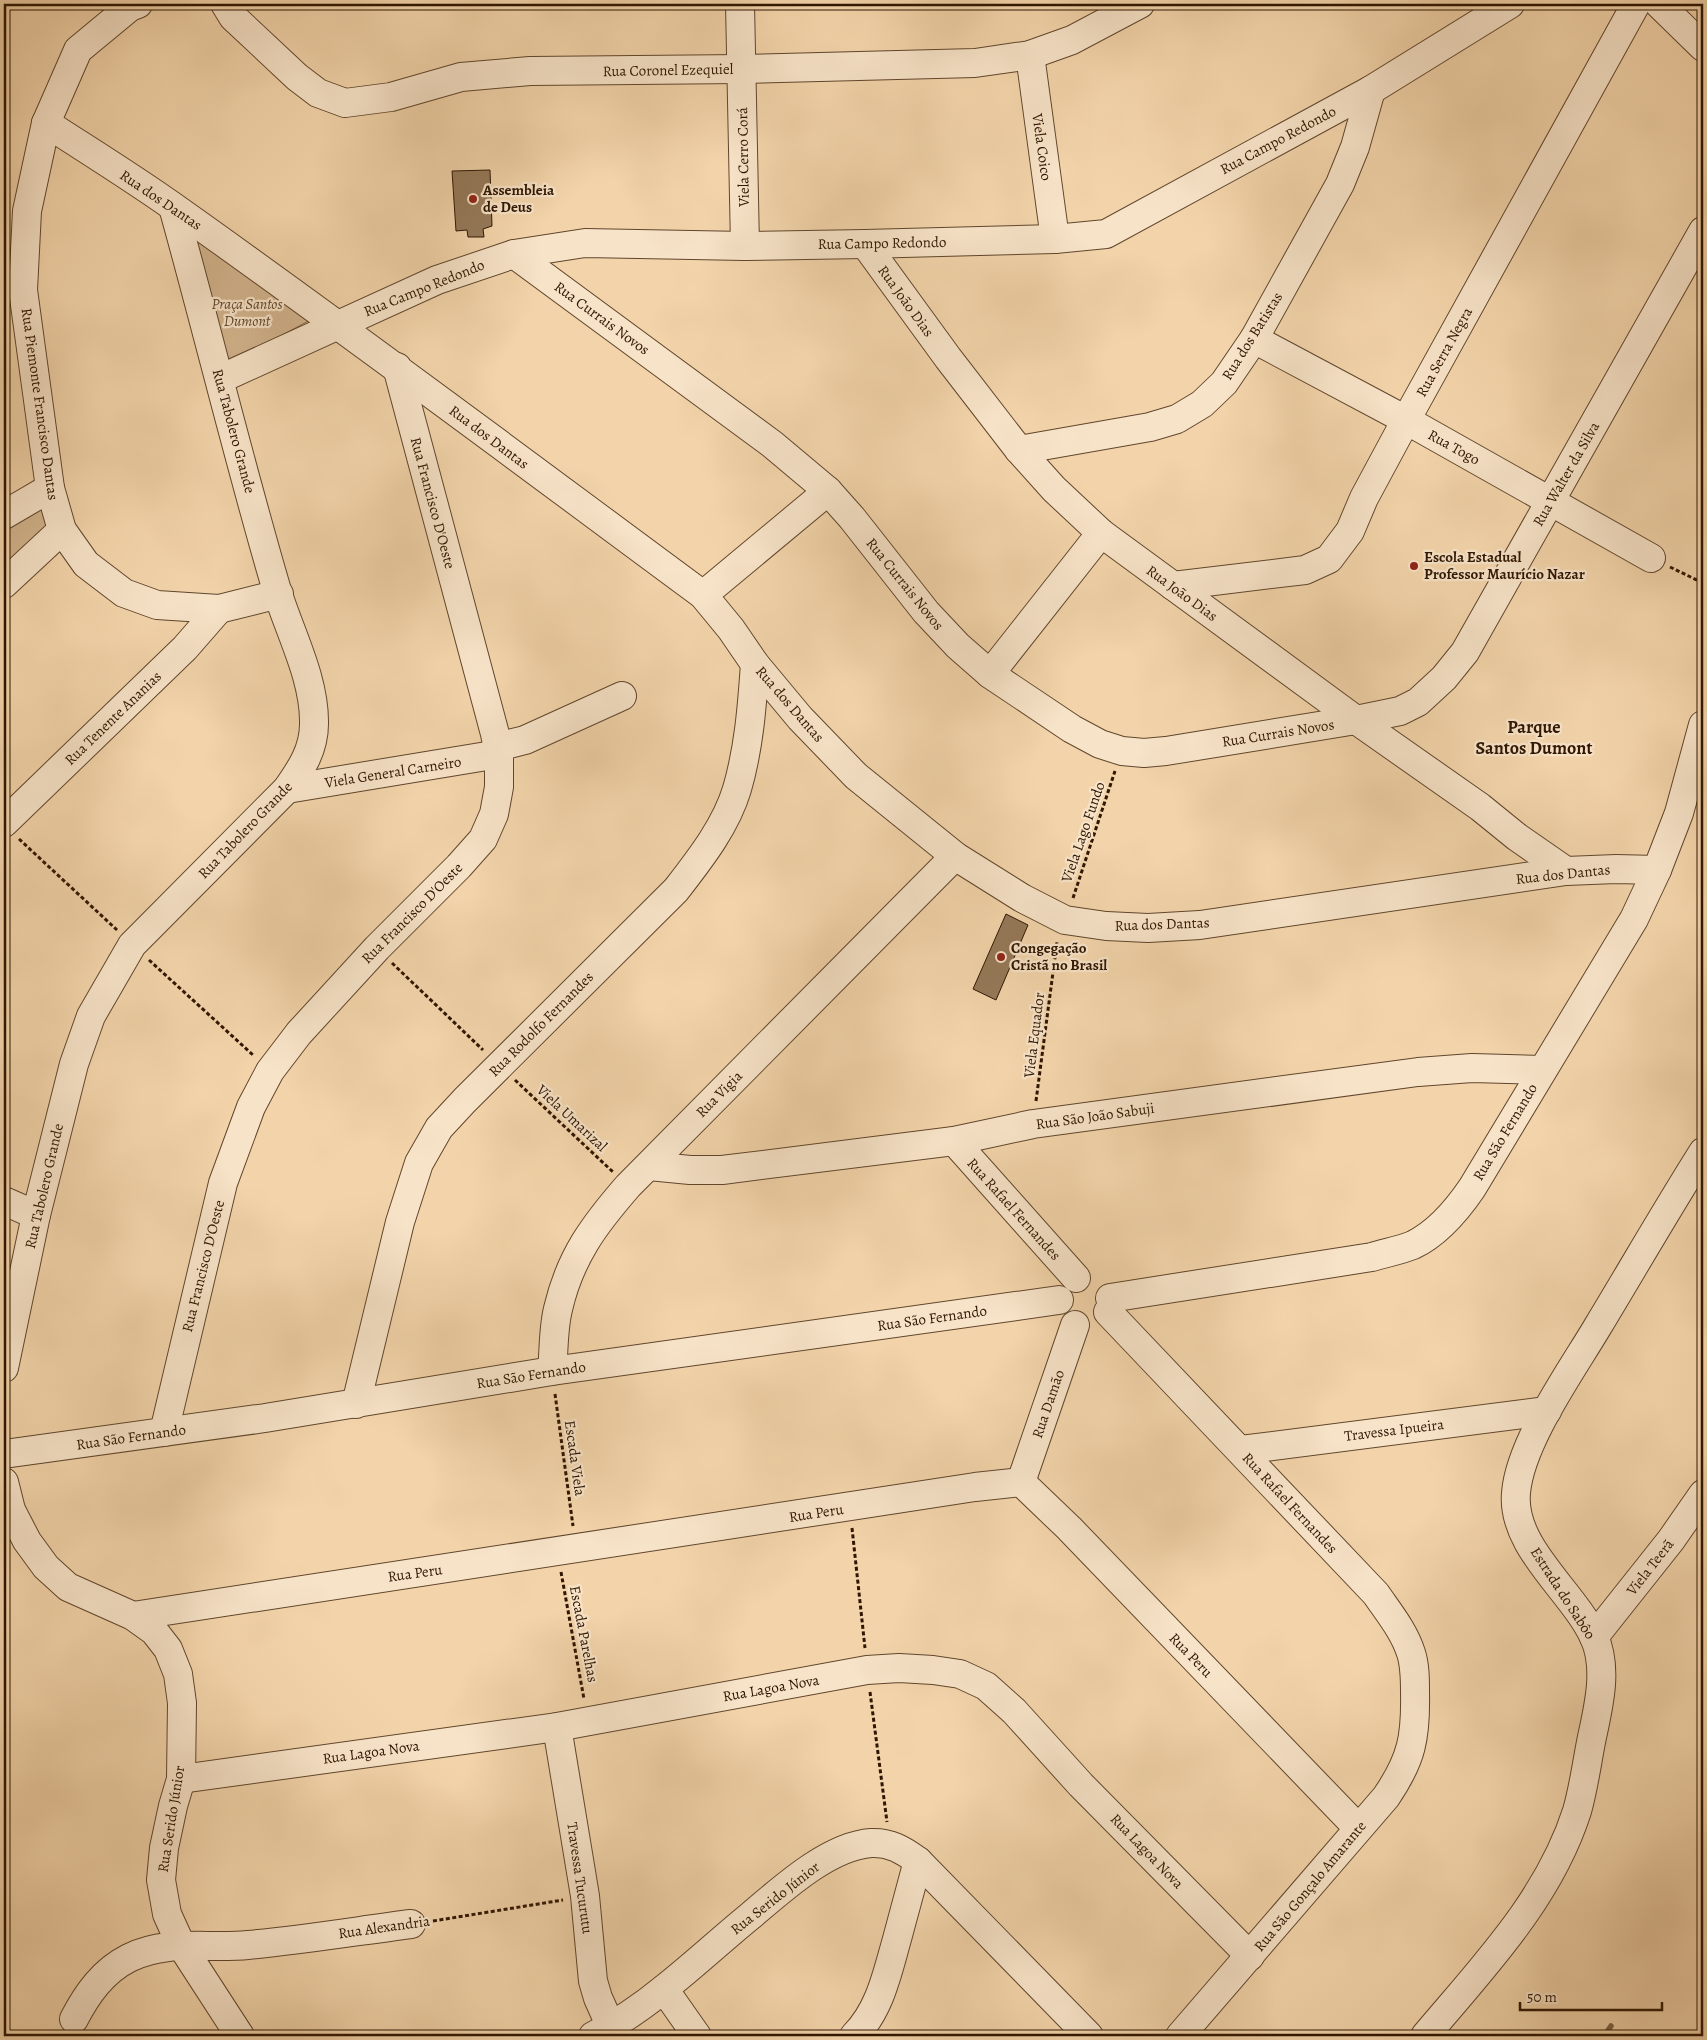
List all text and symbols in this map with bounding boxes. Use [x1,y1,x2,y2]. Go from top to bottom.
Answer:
street label: Rua Coronel Ezequiel [603,59,734,81]
street label: Rua Campo Redondo [1216,101,1340,179]
street label: Viela Cerro Corá [732,107,754,208]
street label: Viela Coico [1027,111,1057,182]
street label: Rua dos Dantas [116,165,206,235]
place label: Assembleia de Deus [482,180,555,217]
marker: Assembleia de Deus [467,193,479,205]
street label: Rua Campo Redondo [817,232,947,254]
street label: Rua Campo Redondo [361,255,487,321]
street label: Rua João Dias [873,261,939,341]
street label: Rua Currais Novos [550,277,654,359]
street label: Rua dos Batistas [1217,288,1287,384]
park label: Praça Santos Dumont [211,294,283,331]
street label: Rua Serra Negra [1411,304,1477,400]
street label: Rua Piemonte Francisco Dantas [17,307,63,501]
street label: Rua Tabolero Grande [208,367,260,496]
street label: Rua dos Dantas [445,400,533,474]
street label: Rua Walter da Silva [1528,418,1604,530]
street label: Rua Togo [1424,425,1484,469]
street label: Rua Francisco D'Oeste [406,435,460,571]
street label: Rua Currais Novos [862,534,948,634]
place label: Escola Estadual Professor Maurício Nazar [1424,547,1585,584]
street label: Rua João Dias [1142,560,1222,626]
marker: Escola Estadual Professor Maurício Nazar [1408,560,1420,572]
street label: Rua dos Dantas [751,662,829,746]
street label: Rua Tenente Ananias [60,666,166,770]
street label: Rua Currais Novos [1220,714,1336,752]
district label: Parque Santos Dumont [1476,715,1592,760]
street label: Viela General Carneiro [322,751,463,793]
street label: Rua Tabolero Grande [193,777,297,883]
street label: Viela Lago Fundo [1056,779,1110,886]
street label: Rua Francisco D'Oeste [357,858,467,968]
street label: Rua dos Dantas [1515,859,1611,889]
street label: Rua dos Dantas [1114,912,1210,936]
place label: Congegação Cristã no Brasil [1011,938,1107,975]
marker: Congegação Cristã no Brasil [995,951,1007,963]
street label: Rua Rodolfo Fernandes [484,967,598,1081]
street label: Viela Equador [1019,991,1049,1080]
street label: Rua Vigia [691,1066,747,1122]
street label: Viela Umarizal [532,1079,612,1156]
street label: Rua São Fernando [1468,1080,1542,1184]
street label: Rua São João Sabuji [1034,1098,1156,1134]
street label: Rua Tabolero Grande [20,1121,68,1251]
street label: Rua Rafael Fernandes [963,1153,1065,1265]
street label: Rua Francisco D'Oeste [177,1197,229,1334]
street label: Rua São Fernando [876,1300,988,1336]
street label: Rua São Fernando [475,1356,587,1394]
street label: Rua Damão [1027,1367,1069,1441]
street label: Travessa Ipueira [1343,1414,1445,1446]
street label: Rua São Fernando [75,1419,187,1455]
street label: Escada Viela [560,1419,590,1497]
street label: Rua Rafael Fernandes [1238,1448,1342,1558]
street label: Rua Peru [787,1499,846,1527]
street label: Viela Teerã [1621,1535,1678,1600]
street label: Estrada do Sabôo [1526,1543,1600,1643]
street label: Rua Peru [386,1559,444,1587]
street label: Escada Parelhas [565,1584,603,1684]
street label: Rua Peru [1165,1628,1218,1682]
street label: Rua Lagoa Nova [721,1670,821,1706]
street label: Rua Lagoa Nova [321,1735,421,1769]
street label: Rua Serido Júnior [153,1764,189,1874]
street label: Rua Lagoa Nova [1106,1809,1188,1893]
street label: Rua São Gonçalo Amarante [1249,1816,1371,1956]
street label: Travessa Tucurutu [562,1821,598,1936]
street label: Rua Serido Júnior [726,1857,824,1939]
street label: Rua Alexandria [337,1911,431,1943]
scale bar [1520,1980,1662,2012]
text: 50 m [1527,1987,1557,2007]

